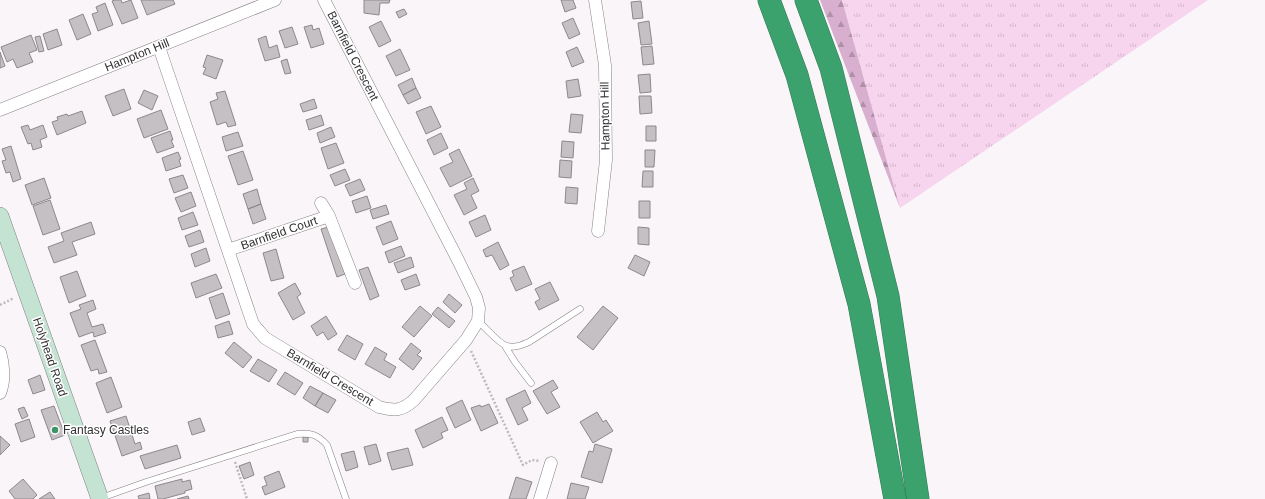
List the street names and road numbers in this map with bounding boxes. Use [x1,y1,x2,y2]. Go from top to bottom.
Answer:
street label: Barnfield Crescent [324,9,382,104]
street label: Hampton Hill [103,36,171,74]
street label: Hampton Hill [597,82,613,150]
street label: Barnfield Court [239,213,320,253]
street label: Holyhead Road [30,316,70,398]
street label: Barnfield Crescent [284,346,376,409]

